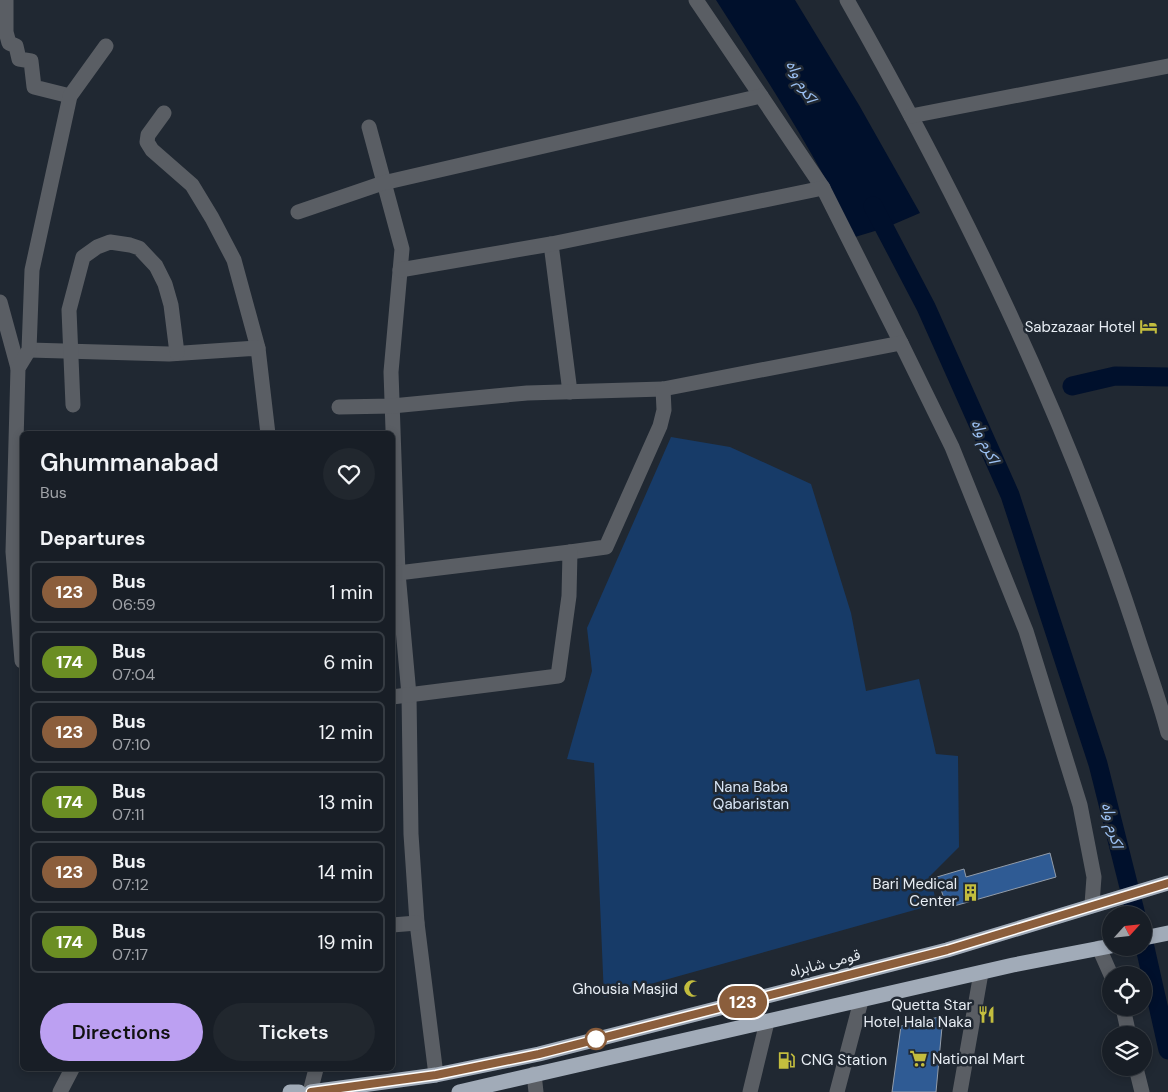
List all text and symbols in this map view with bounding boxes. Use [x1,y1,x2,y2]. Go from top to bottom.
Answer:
water label: اکرم واہ [780,56,823,109]
place label: Sabzazaar Hotel [1025,317,1135,337]
hotel icon: Sabzazaar Hotel [1139,317,1159,337]
water label: اکرم واہ [965,416,1005,469]
text: Ghummanabad [40,447,219,478]
button: heart [323,448,375,500]
text: Bus [40,482,67,503]
text: Departures [40,526,145,551]
text: Bus [112,569,146,594]
text: 123 [56,580,83,604]
text: 1 min [330,580,373,605]
text: 06:59 [112,594,156,615]
text: Bus [112,639,146,664]
text: 174 [56,650,83,674]
text: 6 min [324,650,373,675]
text: 07:04 [112,664,155,685]
text: Bus [112,709,146,734]
text: 123 [56,720,83,744]
text: 12 min [319,720,373,745]
text: 07:10 [112,734,150,755]
park label: Nana Baba Qabaristan [713,777,789,814]
text: Bus [112,779,146,804]
text: 174 [56,790,83,814]
text: 13 min [318,790,373,815]
water label: اکرم واہ [1095,800,1129,852]
text: 07:11 [112,804,144,825]
text: Bus [112,849,146,874]
text: 123 [56,860,83,884]
text: 14 min [318,860,373,885]
text: 07:12 [112,874,149,895]
place label: Bari Medical Center [872,874,957,911]
building icon: Bari Medical Center [961,883,981,903]
north arrow [1102,906,1152,956]
map controls [1102,906,1152,1076]
text: Bus [112,919,146,944]
text: 174 [56,930,83,954]
text: 19 min [318,930,373,955]
text: 07:17 [112,944,148,965]
street label: قومی شاہراہ [788,945,863,981]
button: locate [1102,966,1152,1016]
place label: Ghousia Masjid [572,979,678,999]
mosque icon: Ghousia Masjid [682,979,702,999]
line badge: 123 [714,986,772,1018]
text: 123 [729,990,757,1014]
place label: Quetta Star Hotel Hala Naka [864,995,972,1032]
button: Directions [40,1003,203,1061]
button: Tickets [213,1003,375,1061]
restaurant icon: Quetta Star Hotel Hala Naka [976,1004,996,1024]
button: layers [1102,1026,1152,1076]
unlabelled marker [585,1028,607,1050]
supermarket icon: National Mart [908,1049,928,1069]
place label: National Mart [932,1049,1025,1069]
fuel station icon: CNG Station [777,1050,797,1070]
place label: CNG Station [801,1050,887,1070]

